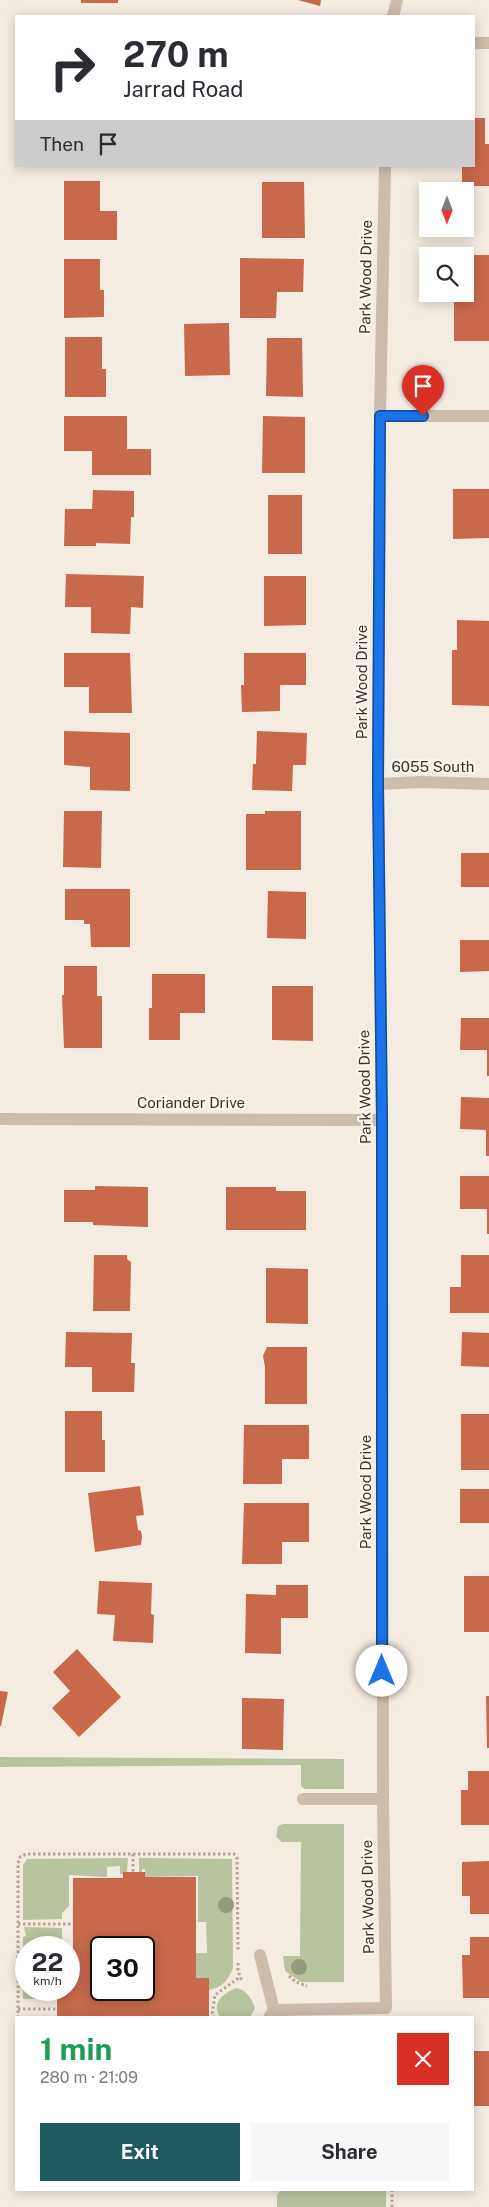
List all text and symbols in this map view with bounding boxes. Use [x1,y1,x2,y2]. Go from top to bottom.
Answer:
text: 270 m [123,34,229,75]
icon: right [40,35,105,100]
text: Jarrad Road [123,76,243,102]
icon: arrive [94,130,122,158]
text: Then [40,133,84,155]
north arrow [419,182,474,238]
map controls [419,182,474,302]
street label: Park Wood Drive [356,220,375,334]
button: search [419,247,474,302]
pin [402,365,444,416]
icon: arrive [409,372,437,400]
street label: Park Wood Drive [353,625,370,739]
street label: 6055 South [392,758,474,775]
street label: Park Wood Drive [355,1030,374,1144]
street label: Coriander Drive [137,1094,245,1111]
street label: Park Wood Drive [357,1435,374,1549]
position arrow [355,1644,407,1696]
street label: Park Wood Drive [358,1840,377,1954]
speed limit sign: 30 [90,1936,155,2001]
text: 22 [32,1947,63,1977]
text: km/h [33,1974,62,1988]
text: 1 min [40,2031,112,2067]
button: close [397,2033,449,2085]
text: 280 m · 21:09 [40,2068,138,2087]
button: Exit [40,2123,240,2181]
button: Share [250,2123,449,2181]

